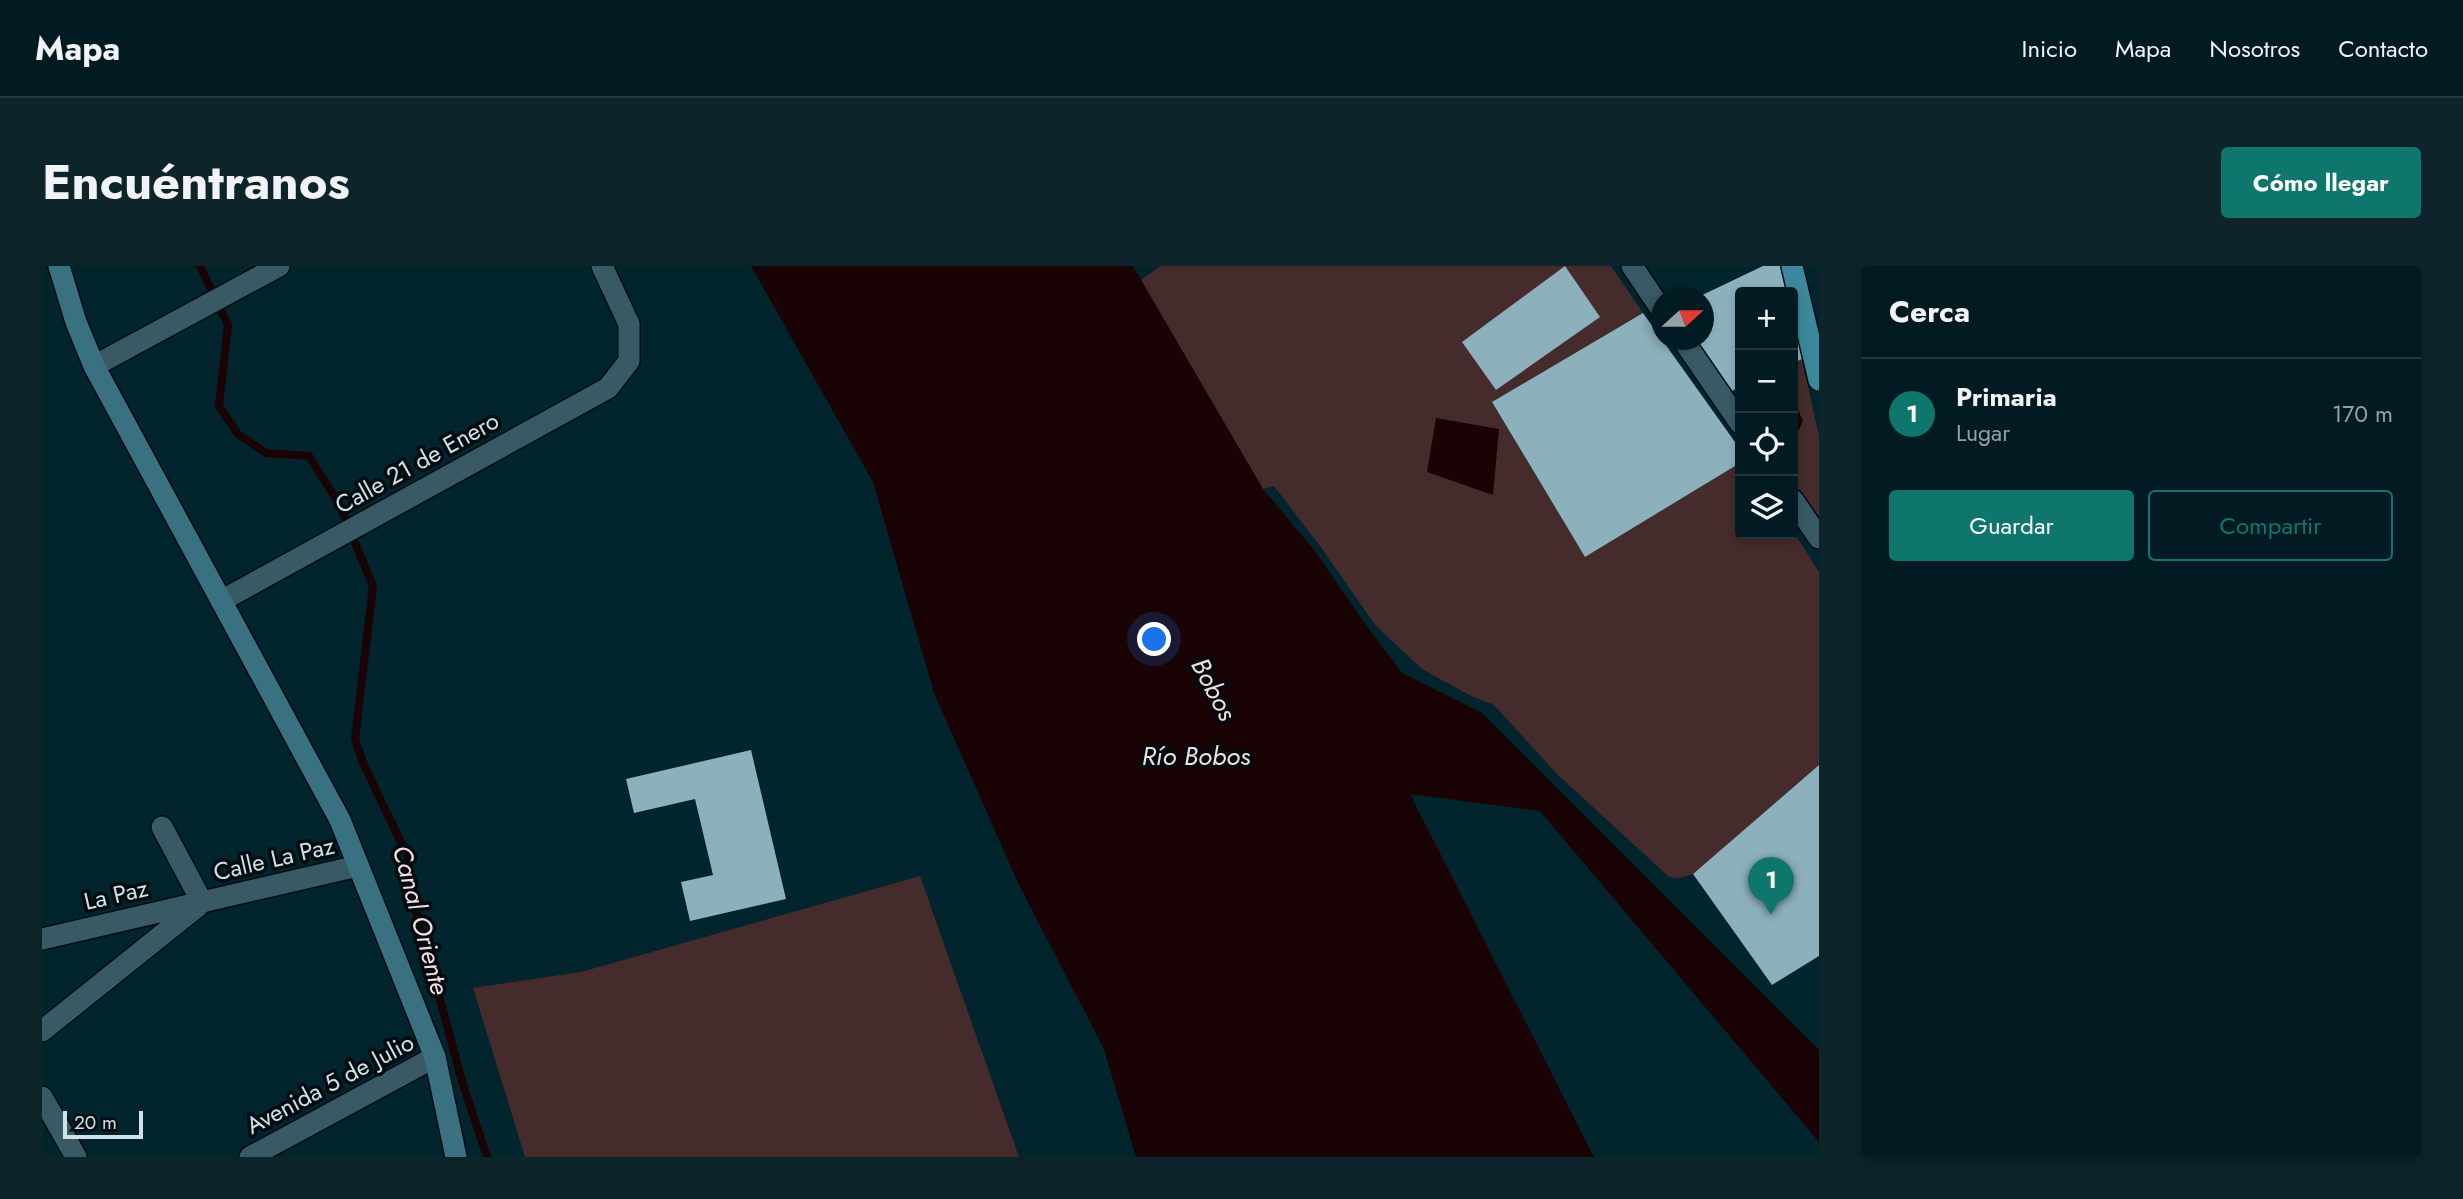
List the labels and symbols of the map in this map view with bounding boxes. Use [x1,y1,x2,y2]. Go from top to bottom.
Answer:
north arrow [1651,287,1714,350]
street label: Calle 21 de Enero [328,403,505,522]
your location [1137,622,1171,656]
water label: Bobos [1182,651,1247,728]
water label: Río Bobos [1142,737,1251,775]
street label: Calle La Paz [210,828,338,889]
water label: Canal Oriente [383,841,459,999]
pin: 1 [1748,857,1794,915]
street label: La Paz [80,870,151,919]
street label: Avenida 5 de Julio [240,1025,420,1143]
scale bar [63,1108,144,1140]

